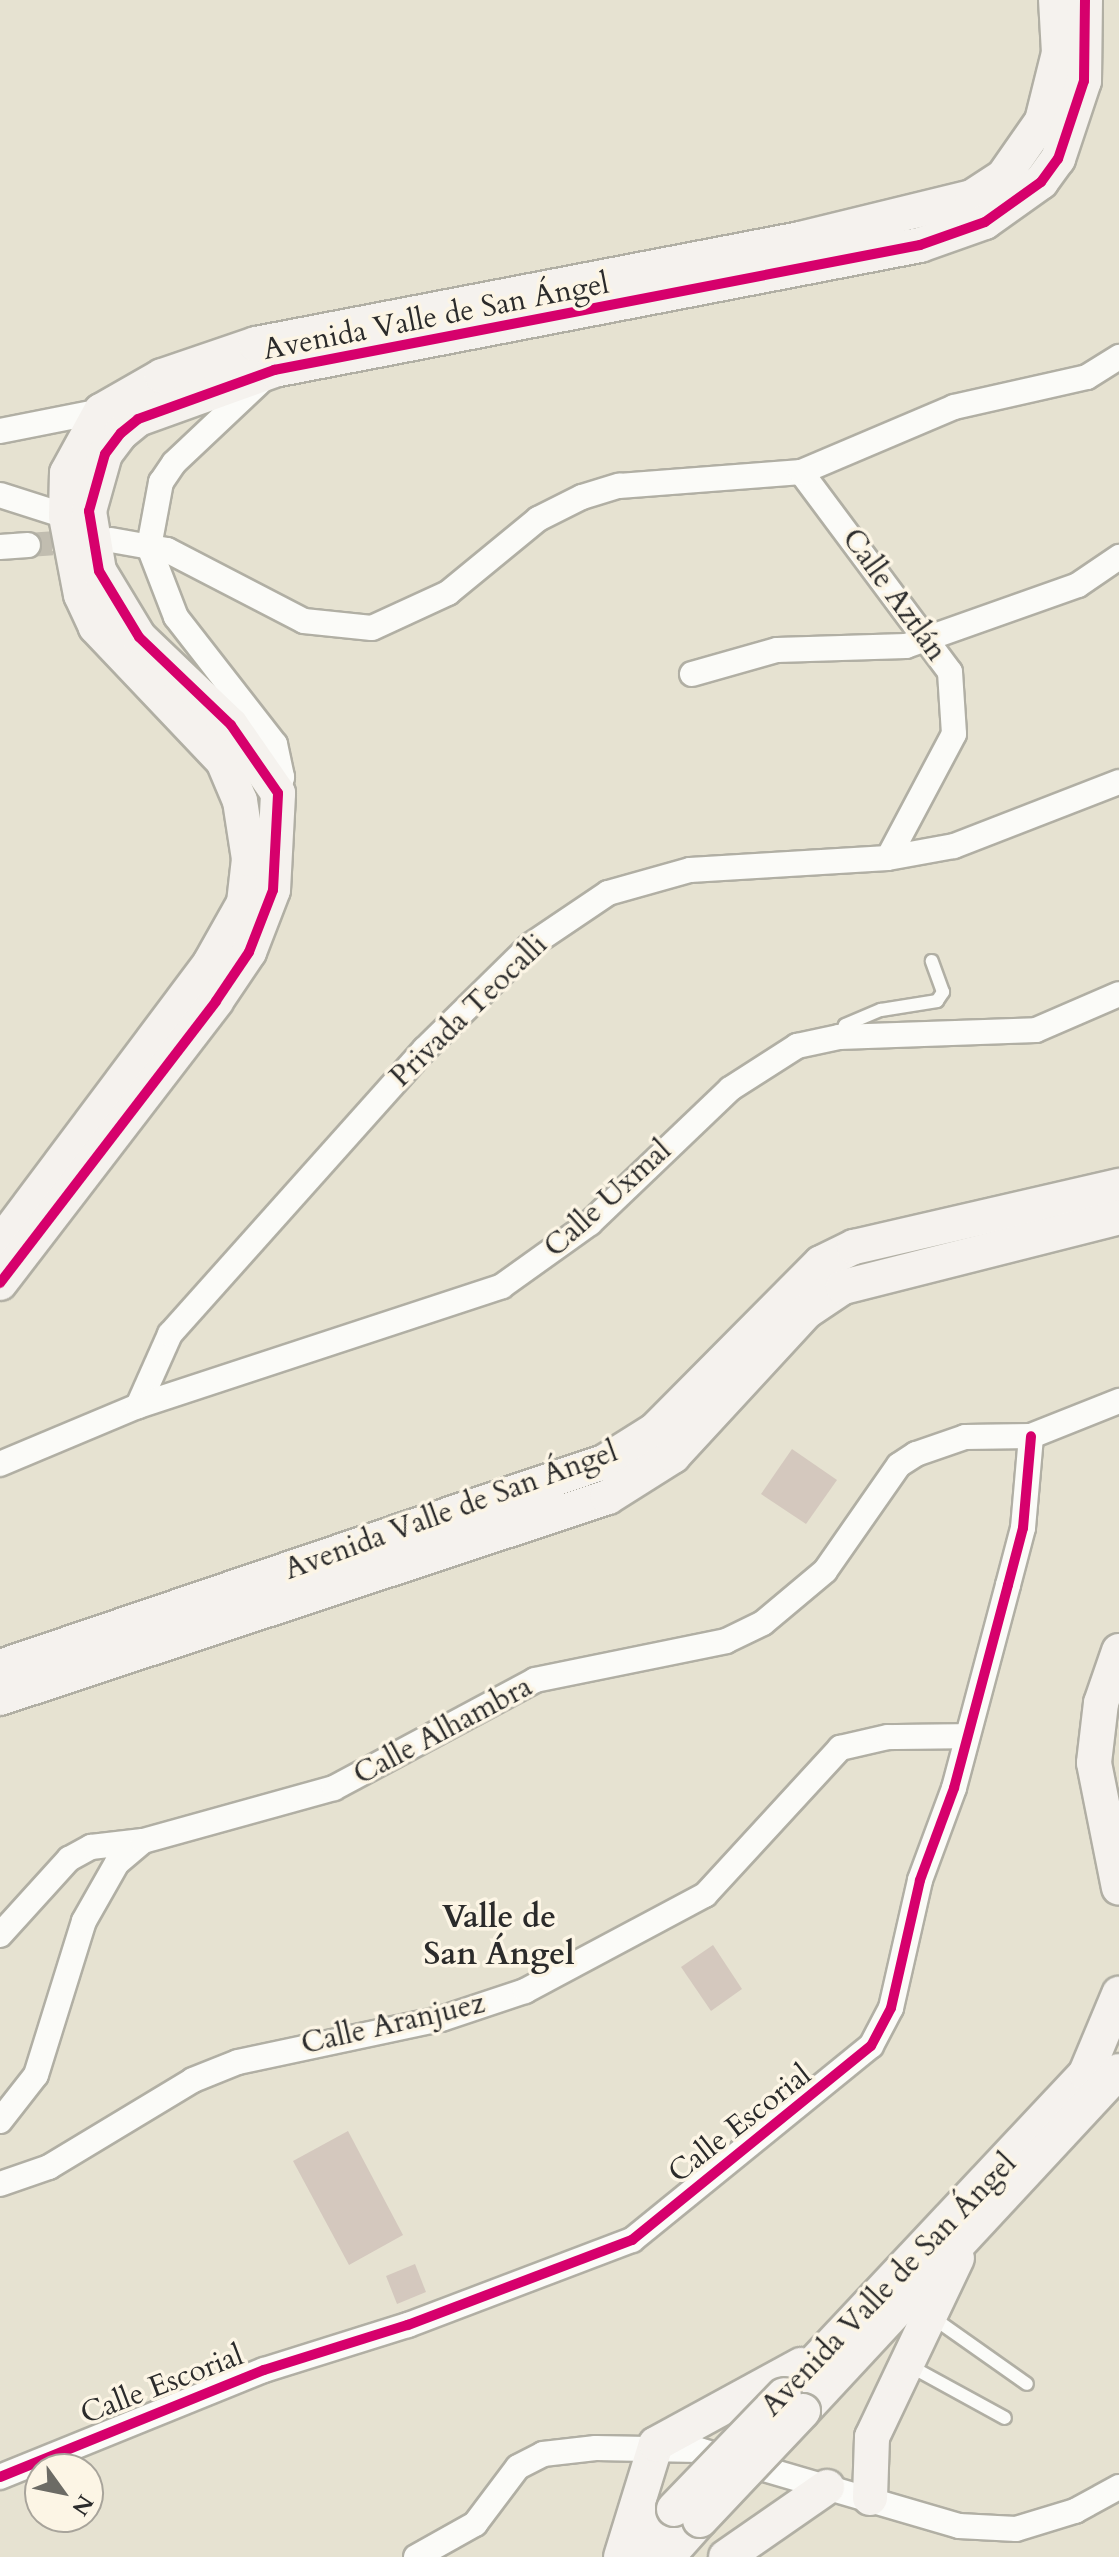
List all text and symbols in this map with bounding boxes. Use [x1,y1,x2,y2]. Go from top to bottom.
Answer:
street label: Avenida Valle de San Ángel [260,266,612,368]
street label: Calle Aztlán [834,522,954,668]
street label: Privada Teocalli [383,927,555,1095]
street label: Calle Uxmal [537,1133,679,1265]
street label: Avenida Valle de San Ángel [280,1434,622,1588]
street label: Calle Alhambra [348,1669,538,1793]
district label: Valle de San Ángel [424,1899,574,1974]
street label: Calle Aranjuez [298,1985,488,2063]
street label: Calle Escorial [661,2057,819,2191]
street label: Avenida Valle de San Ángel [754,2146,1024,2424]
street label: Calle Escorial [76,2338,248,2432]
north arrow [24,2453,104,2533]
text: N [65,2489,100,2521]

